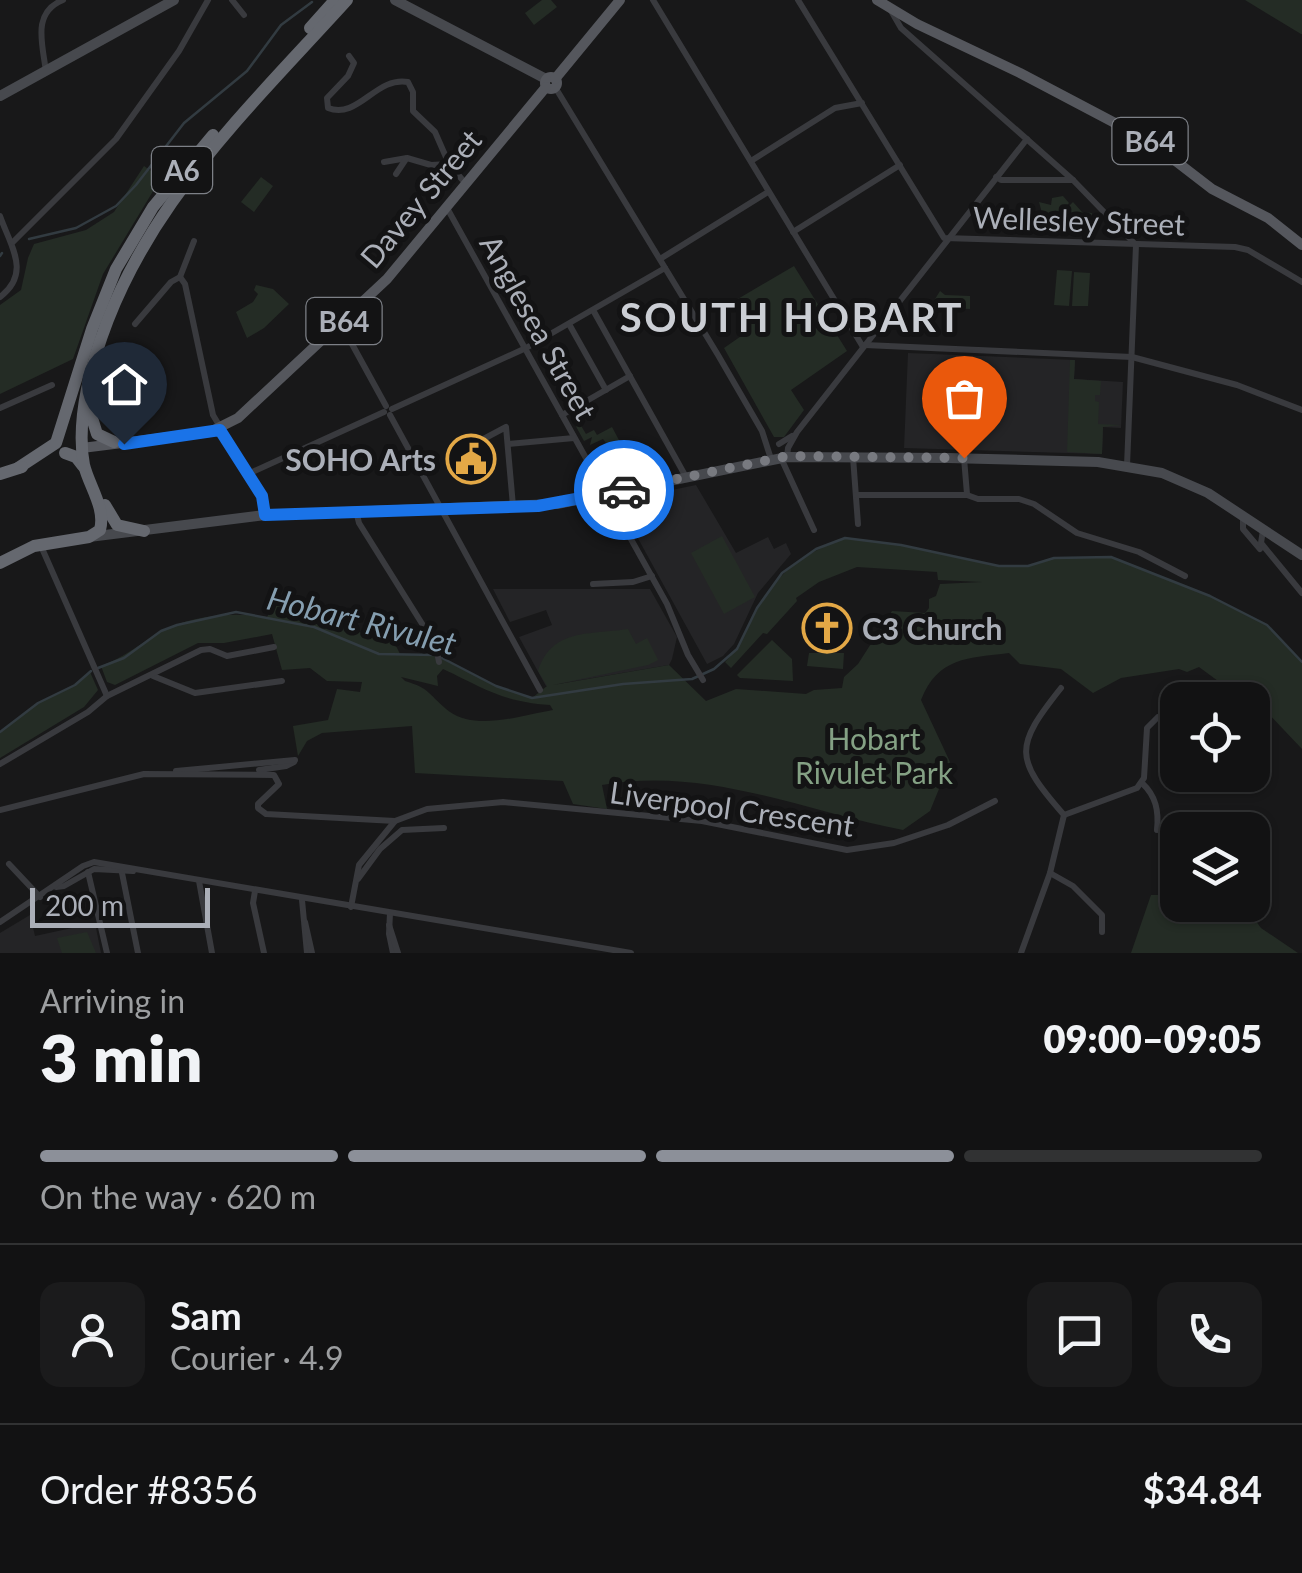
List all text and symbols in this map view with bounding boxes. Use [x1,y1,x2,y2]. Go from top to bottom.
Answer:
road number: B64 [1112,118,1188,164]
street label: Davey Street [352,122,488,274]
road number: A6 [152,147,212,193]
street label: Wellesley Street [972,198,1186,242]
street label: Anglesea Street [473,228,605,426]
district label: SOUTH HOBART [620,293,964,341]
road number: B64 [306,298,382,344]
pin [82,342,167,445]
pin [922,356,1007,459]
icon: home [97,357,152,412]
icon: bag [937,371,992,426]
public building icon: SOHO Arts [445,433,497,485]
courier [574,440,674,540]
place label: SOHO Arts [285,441,436,477]
icon: car [597,463,652,518]
water label: Hobart Rivulet [263,578,461,662]
church icon: C3 Church [801,602,853,654]
place label: C3 Church [862,610,1002,646]
map controls [1160,682,1270,922]
button: locate [1160,682,1270,792]
park label: Hobart Rivulet Park [795,720,954,790]
street label: Liverpool Crescent [608,773,857,843]
button: layers [1160,812,1270,922]
scale bar [30,883,210,928]
text: 200 m [45,888,124,922]
text: Arriving in [40,981,185,1020]
text: 09:00–09:05 [1043,1015,1262,1061]
text: 3 min [40,1018,202,1096]
text: On the way · 620 m [40,1177,316,1216]
button: person [40,1282,145,1387]
button: chat [1027,1282,1132,1387]
button: phone [1157,1282,1262,1387]
text: Sam [170,1292,242,1338]
text: Courier · 4.9 [170,1338,344,1377]
text: Order #8356 [40,1466,257,1512]
text: $34.84 [1143,1466,1262,1512]

